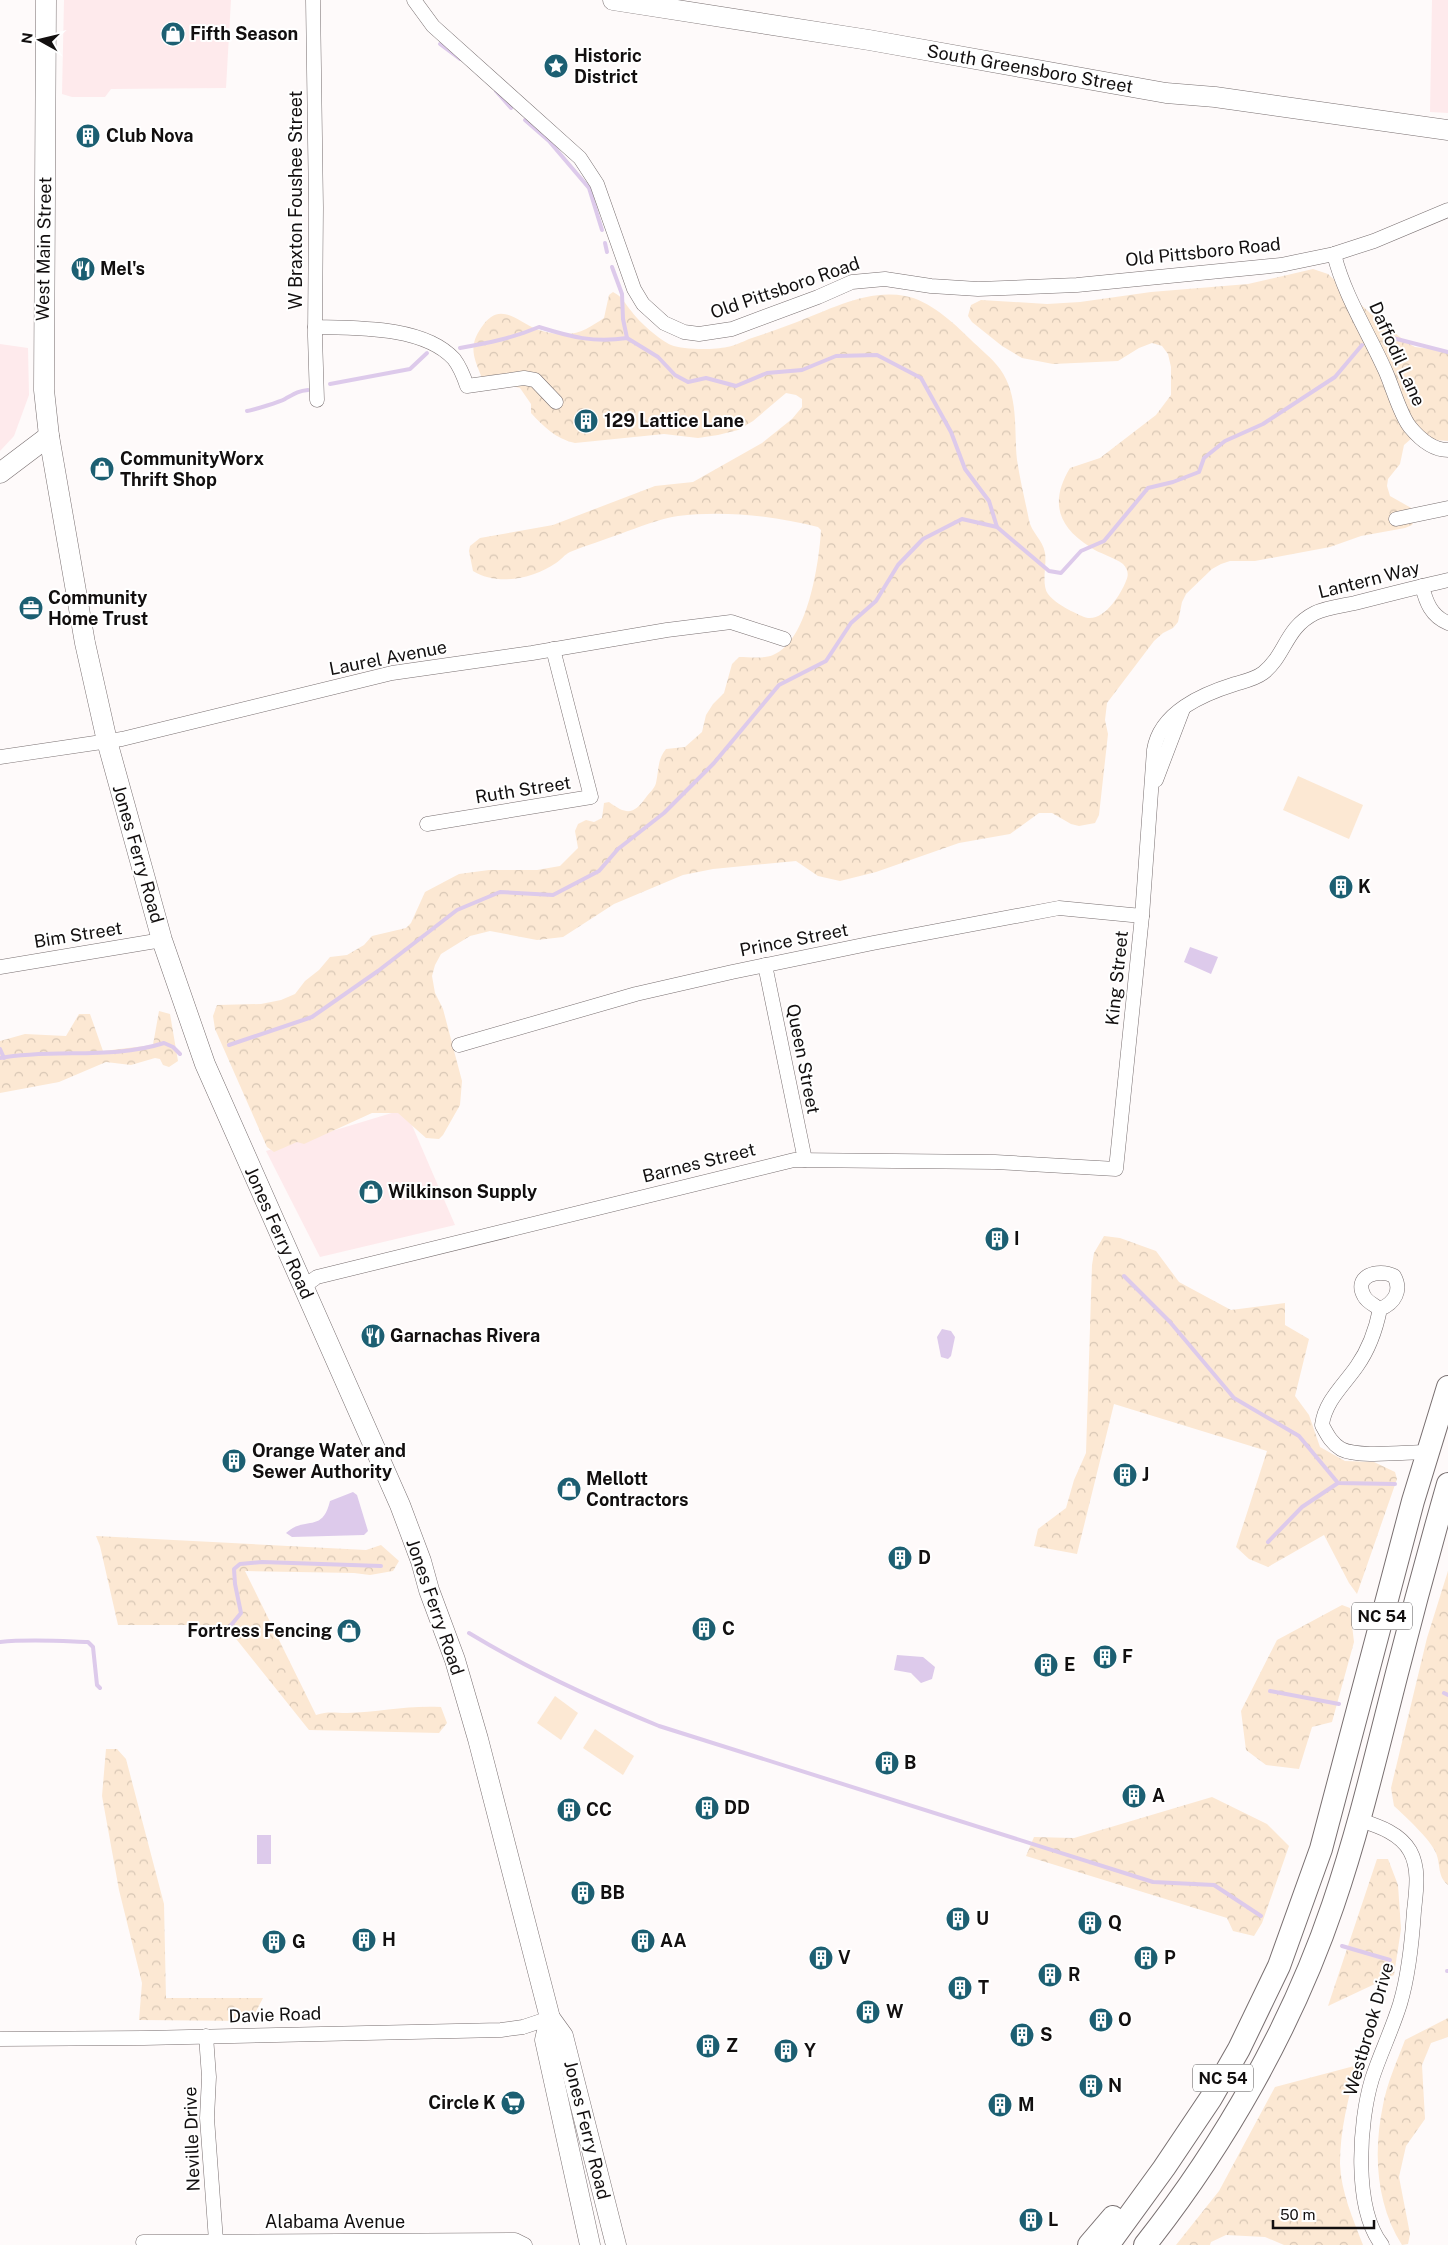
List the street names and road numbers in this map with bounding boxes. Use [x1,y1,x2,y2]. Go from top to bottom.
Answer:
street label: South Greensboro Street [925,40,1135,97]
street label: W Braxton Foushee Street [285,90,306,310]
street label: West Main Street [32,177,55,321]
street label: Old Pittsboro Road [1124,233,1282,270]
street label: Old Pittsboro Road [708,252,862,323]
street label: Daffodil Lane [1365,298,1430,409]
street label: Lantern Way [1316,557,1422,602]
street label: Laurel Avenue [327,636,448,679]
street label: Ruth Street [473,772,572,807]
street label: Jones Ferry Road [109,782,168,925]
street label: Bim Street [32,917,124,952]
street label: Prince Street [738,919,850,960]
street label: King Street [1101,929,1132,1026]
street label: Queen Street [783,1002,824,1116]
street label: Barnes Street [640,1138,757,1187]
street label: Jones Ferry Road [241,1163,318,1302]
street label: Jones Ferry Road [402,1536,469,1678]
road number: NC 54 [1352,1602,1412,1630]
street label: Westbrook Drive [1339,1960,1398,2098]
street label: Davie Road [228,2002,322,2027]
street label: Jones Ferry Road [560,2058,615,2202]
road number: NC 54 [1193,2064,1253,2092]
street label: Neville Drive [179,2086,204,2192]
street label: Alabama Avenue [265,2211,405,2232]

